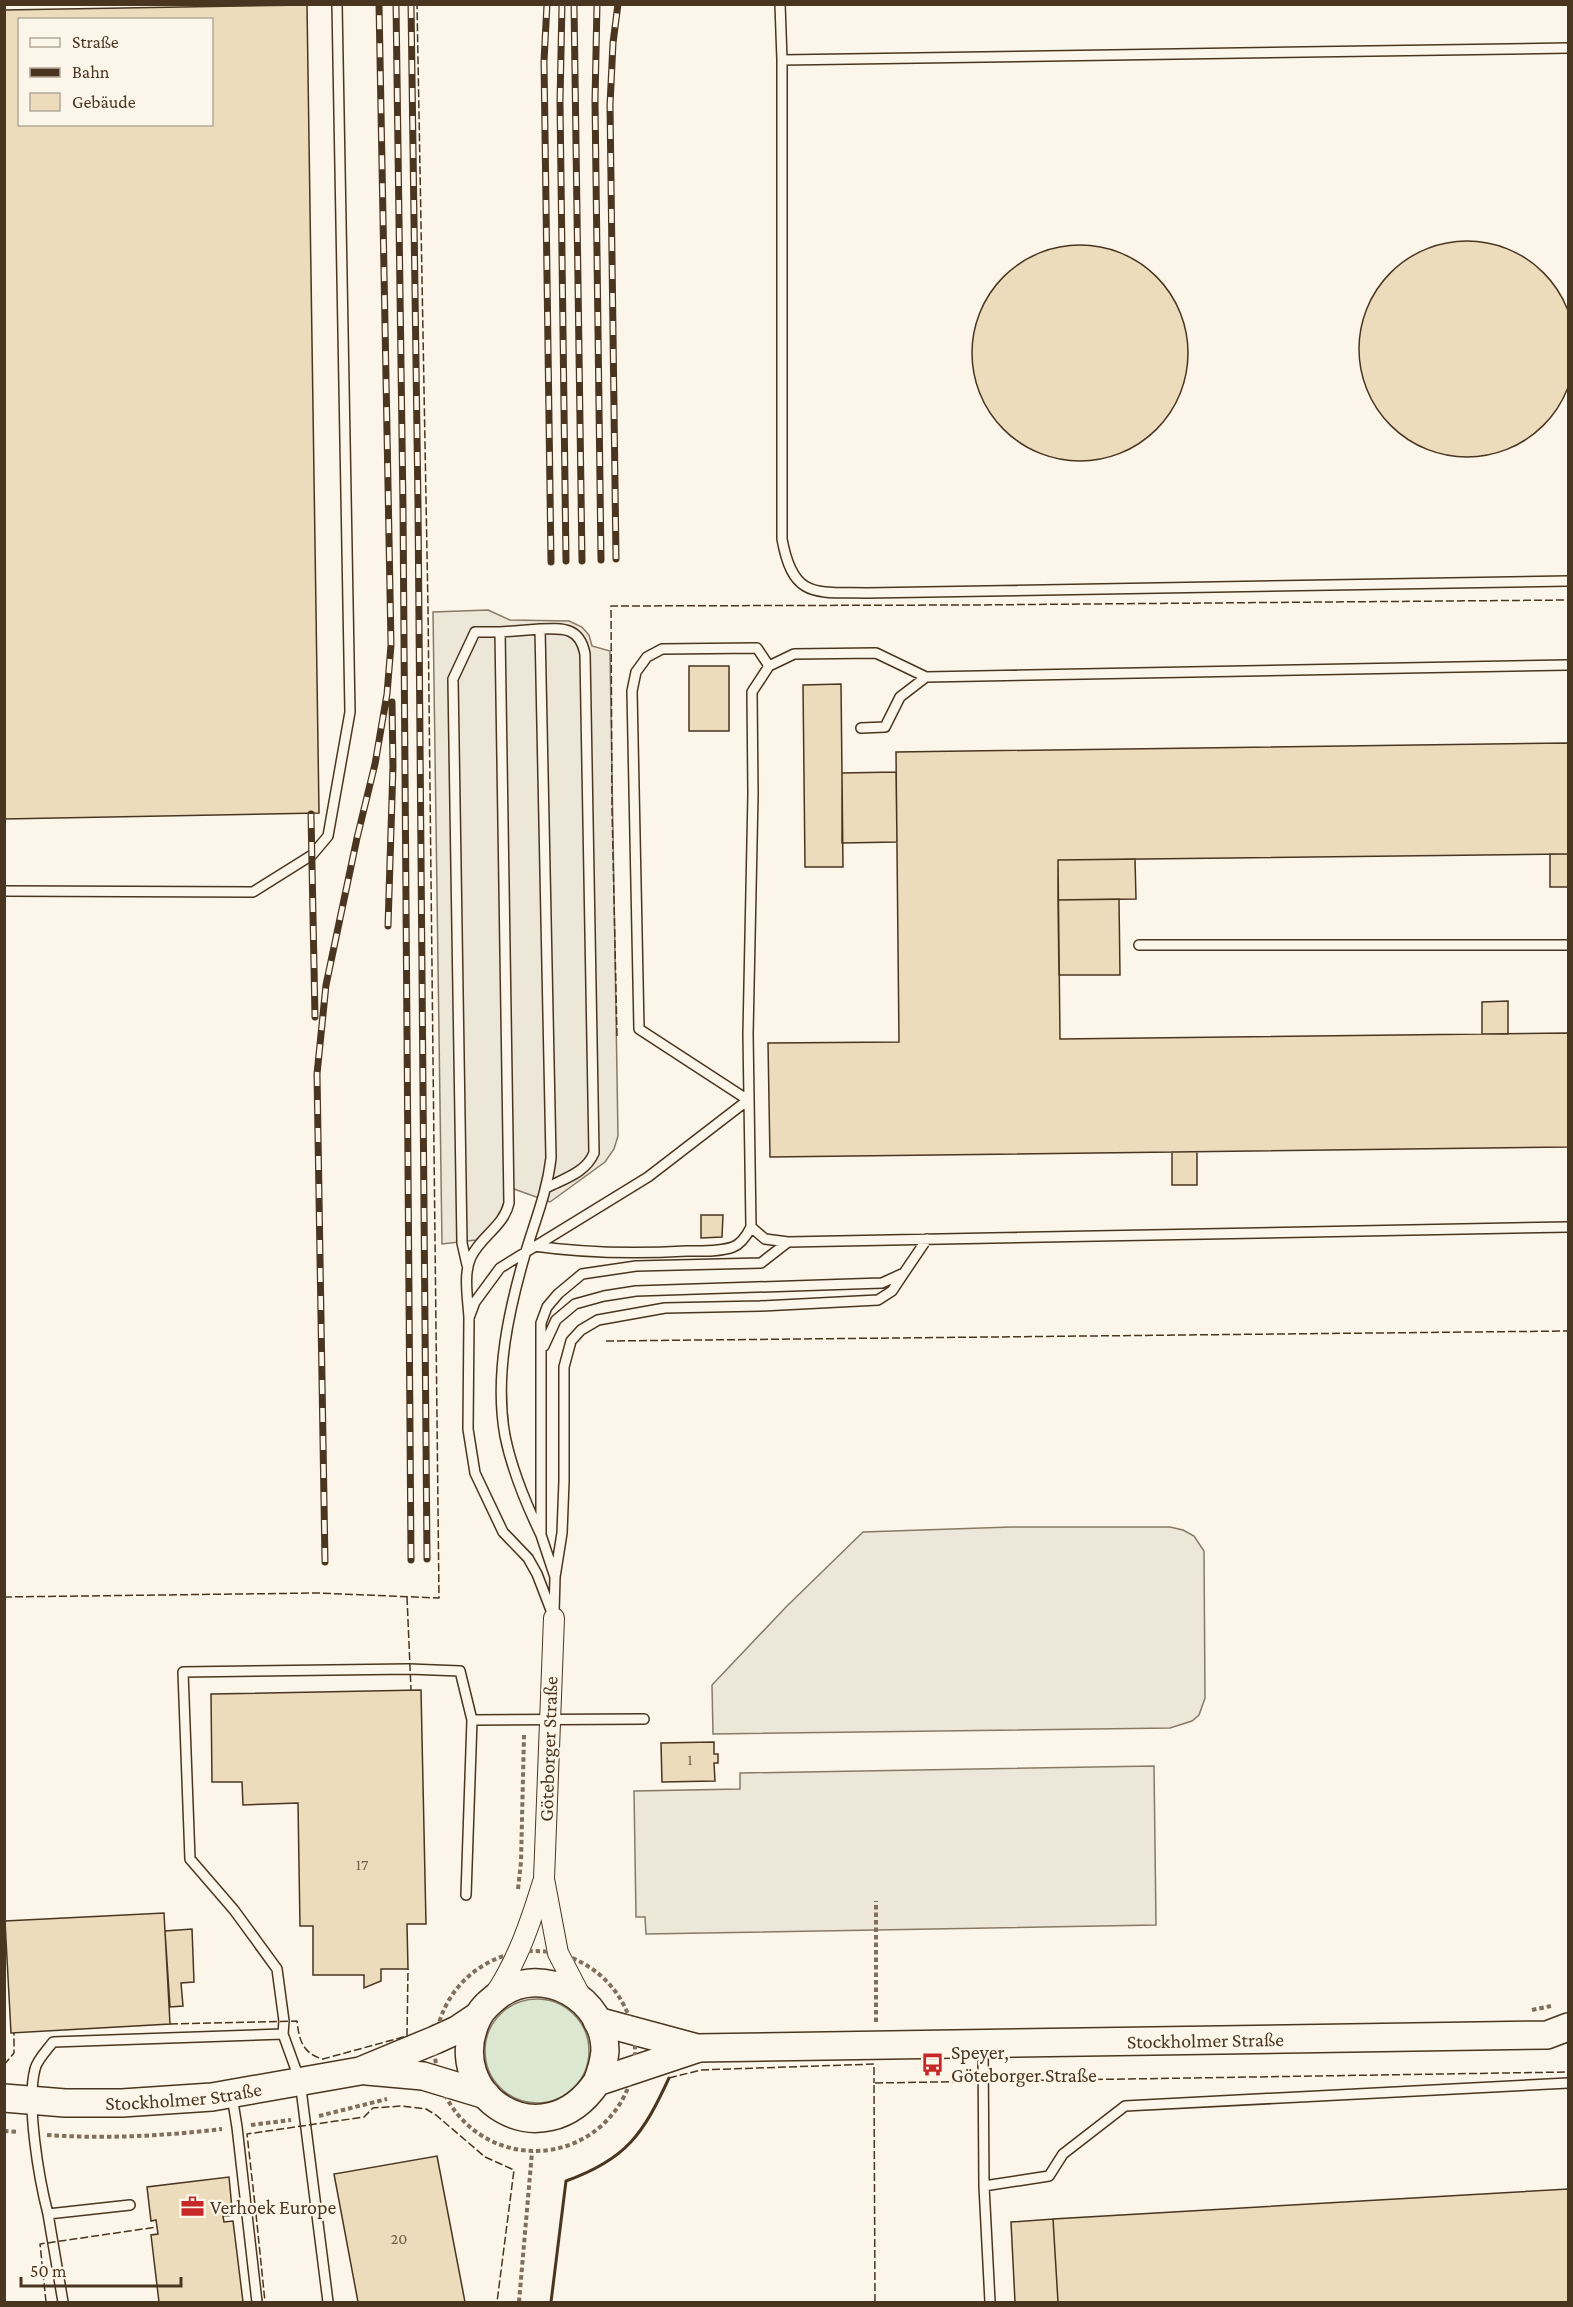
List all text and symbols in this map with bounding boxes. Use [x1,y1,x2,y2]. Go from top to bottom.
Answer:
legend [18,18,213,126]
text: Straße [72,32,119,52]
text: Bahn [72,62,110,82]
text: Gebäude [72,92,136,112]
street label: Göteborger Straße [534,1676,563,1822]
house number: 1 [687,1751,693,1768]
house number: 17 [356,1856,369,1873]
street label: Stockholmer Straße [1127,2028,1284,2052]
place label: Speyer, Göteborger Straße [951,2041,1097,2087]
bus stop icon: Speyer, Göteborger Straße [920,2051,946,2077]
street label: Stockholmer Straße [105,2077,263,2114]
office icon: Verhoek Europe [179,2194,205,2220]
place label: Verhoek Europe [210,2196,337,2219]
house number: 20 [391,2230,407,2247]
scale bar [21,2250,182,2288]
text: 50 m [30,2261,67,2281]

